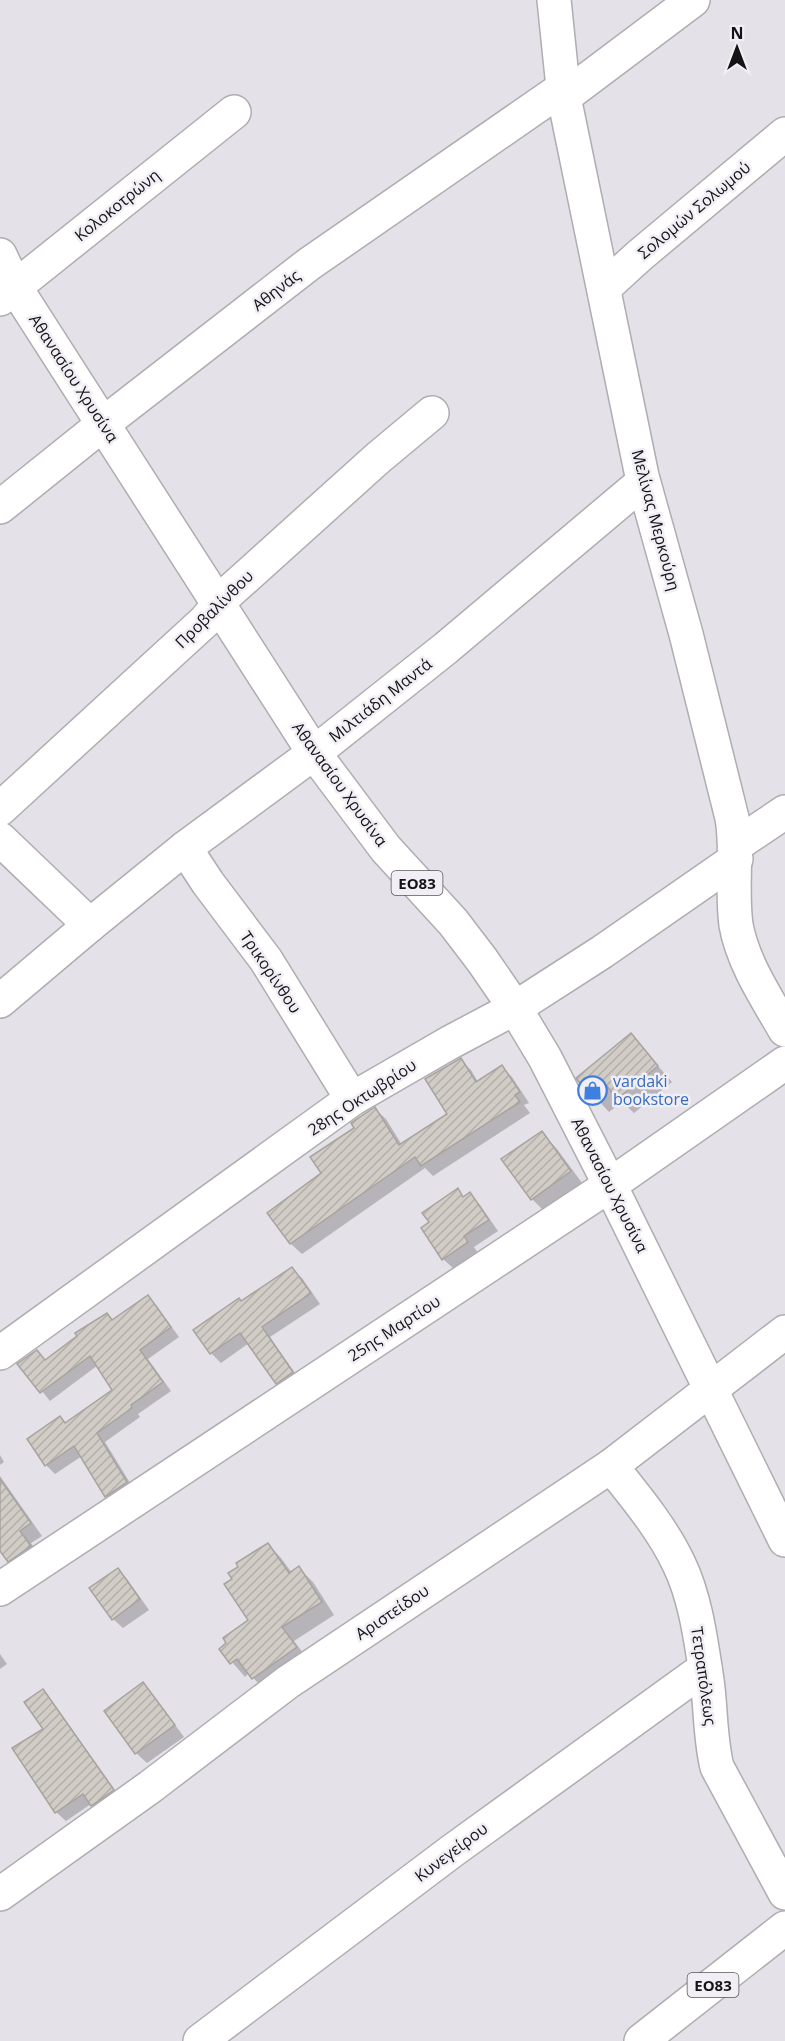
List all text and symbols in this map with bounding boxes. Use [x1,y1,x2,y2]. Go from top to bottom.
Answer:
north arrow [707,18,767,78]
text: N [730,22,744,44]
street label: Σολομών Σολωμού [633,156,755,264]
street label: Κολοκοτρώνη [70,164,164,246]
street label: Αθηνάς [247,264,305,316]
street label: Αθανασίου Χρυσίνα [24,310,124,447]
street label: Μελίνας Μερκούρη [627,447,685,593]
street label: Προβαλίνθου [170,565,258,653]
street label: Μιλτιάδη Μαντά [324,653,436,747]
street label: Αθανασίου Χρυσίνα [287,717,393,851]
road number: ΕΟ83 [392,871,442,895]
street label: Τρικορίνθου [235,927,307,1017]
street label: 28ης Οκτωβρίου [303,1054,421,1140]
place label: vardaki bookstore [613,1070,689,1110]
shop icon: vardaki bookstore [576,1074,608,1106]
street label: Αθανασίου Χρυσίνα [566,1114,654,1256]
street label: 25ης Μαρτίου [343,1290,445,1366]
street label: Αριστείδου [351,1579,433,1645]
street label: Τετραπόλεως [686,1625,722,1727]
street label: Κυνεγείρου [410,1817,492,1887]
road number: ΕΟ83 [688,1973,738,1997]

